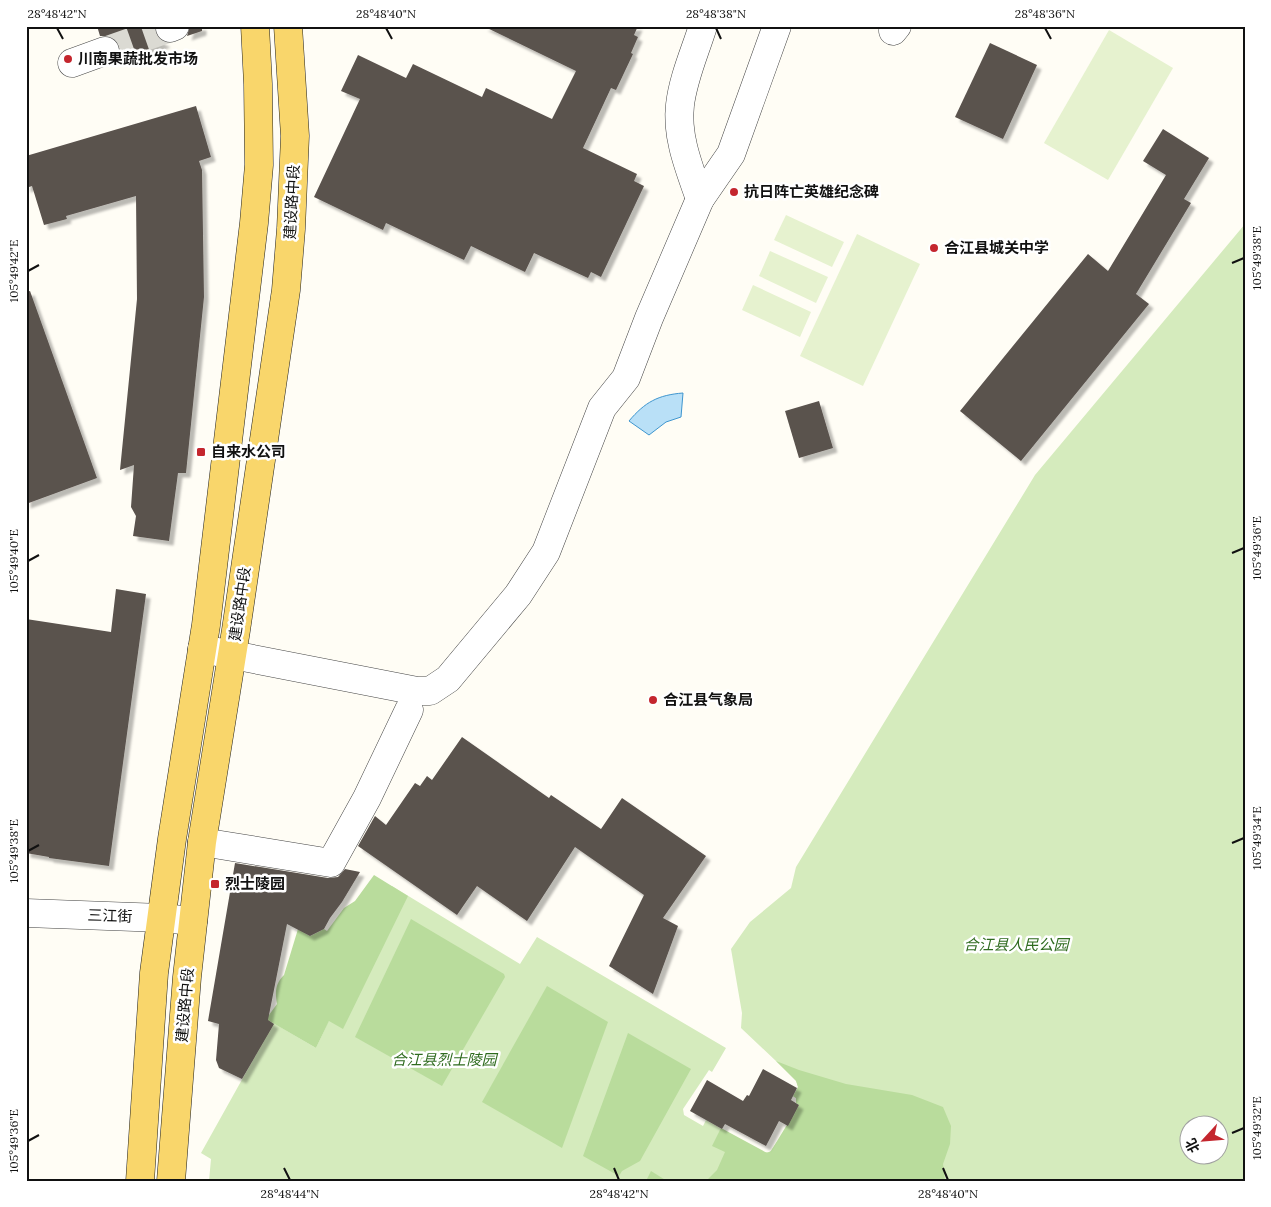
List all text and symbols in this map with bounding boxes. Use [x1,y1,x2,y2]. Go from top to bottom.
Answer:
text: 28°48'42"N [27,6,87,21]
text: 28°48'40"N [356,6,416,21]
text: 28°48'38"N [686,6,746,21]
text: 28°48'36"N [1015,6,1075,21]
place label: 川南果蔬批发市场 [78,49,198,68]
marker: 川南果蔬批发市场 [62,53,74,65]
street label: 建设路中段 [280,164,303,240]
place label: 抗日阵亡英雄纪念碑 [744,182,879,201]
marker: 抗日阵亡英雄纪念碑 [728,186,740,198]
text: 105°49'38"E [1249,226,1264,290]
place label: 合江县城关中学 [944,238,1049,257]
text: 105°49'42"E [6,240,21,302]
marker: 合江县城关中学 [928,242,940,254]
place label: 自来水公司 [211,442,286,461]
marker: 自来水公司 [195,446,207,458]
text: 105°49'36"E [1249,516,1264,580]
text: 105°49'40"E [6,529,21,593]
street label: 建设路中段 [225,565,254,642]
place label: 合江县气象局 [663,690,753,709]
marker: 合江县气象局 [647,694,659,706]
text: 105°49'34"E [1249,806,1264,870]
text: 105°49'38"E [6,819,21,883]
place label: 烈士陵园 [225,874,285,893]
marker: 烈士陵园 [209,878,221,890]
street label: 三江街 [87,905,133,926]
park label: 合江县人民公园 [963,935,1070,954]
street label: 建设路中段 [172,967,197,1043]
park label: 合江县烈士陵园 [391,1050,498,1069]
text: 105°49'32"E [1249,1096,1264,1160]
text: 105°49'36"E [6,1109,21,1173]
north arrow [1178,1114,1228,1164]
text: 北 [1181,1135,1203,1156]
text: 28°48'44"N [260,1186,320,1201]
text: 28°48'42"N [589,1186,649,1201]
text: 28°48'40"N [918,1186,978,1201]

